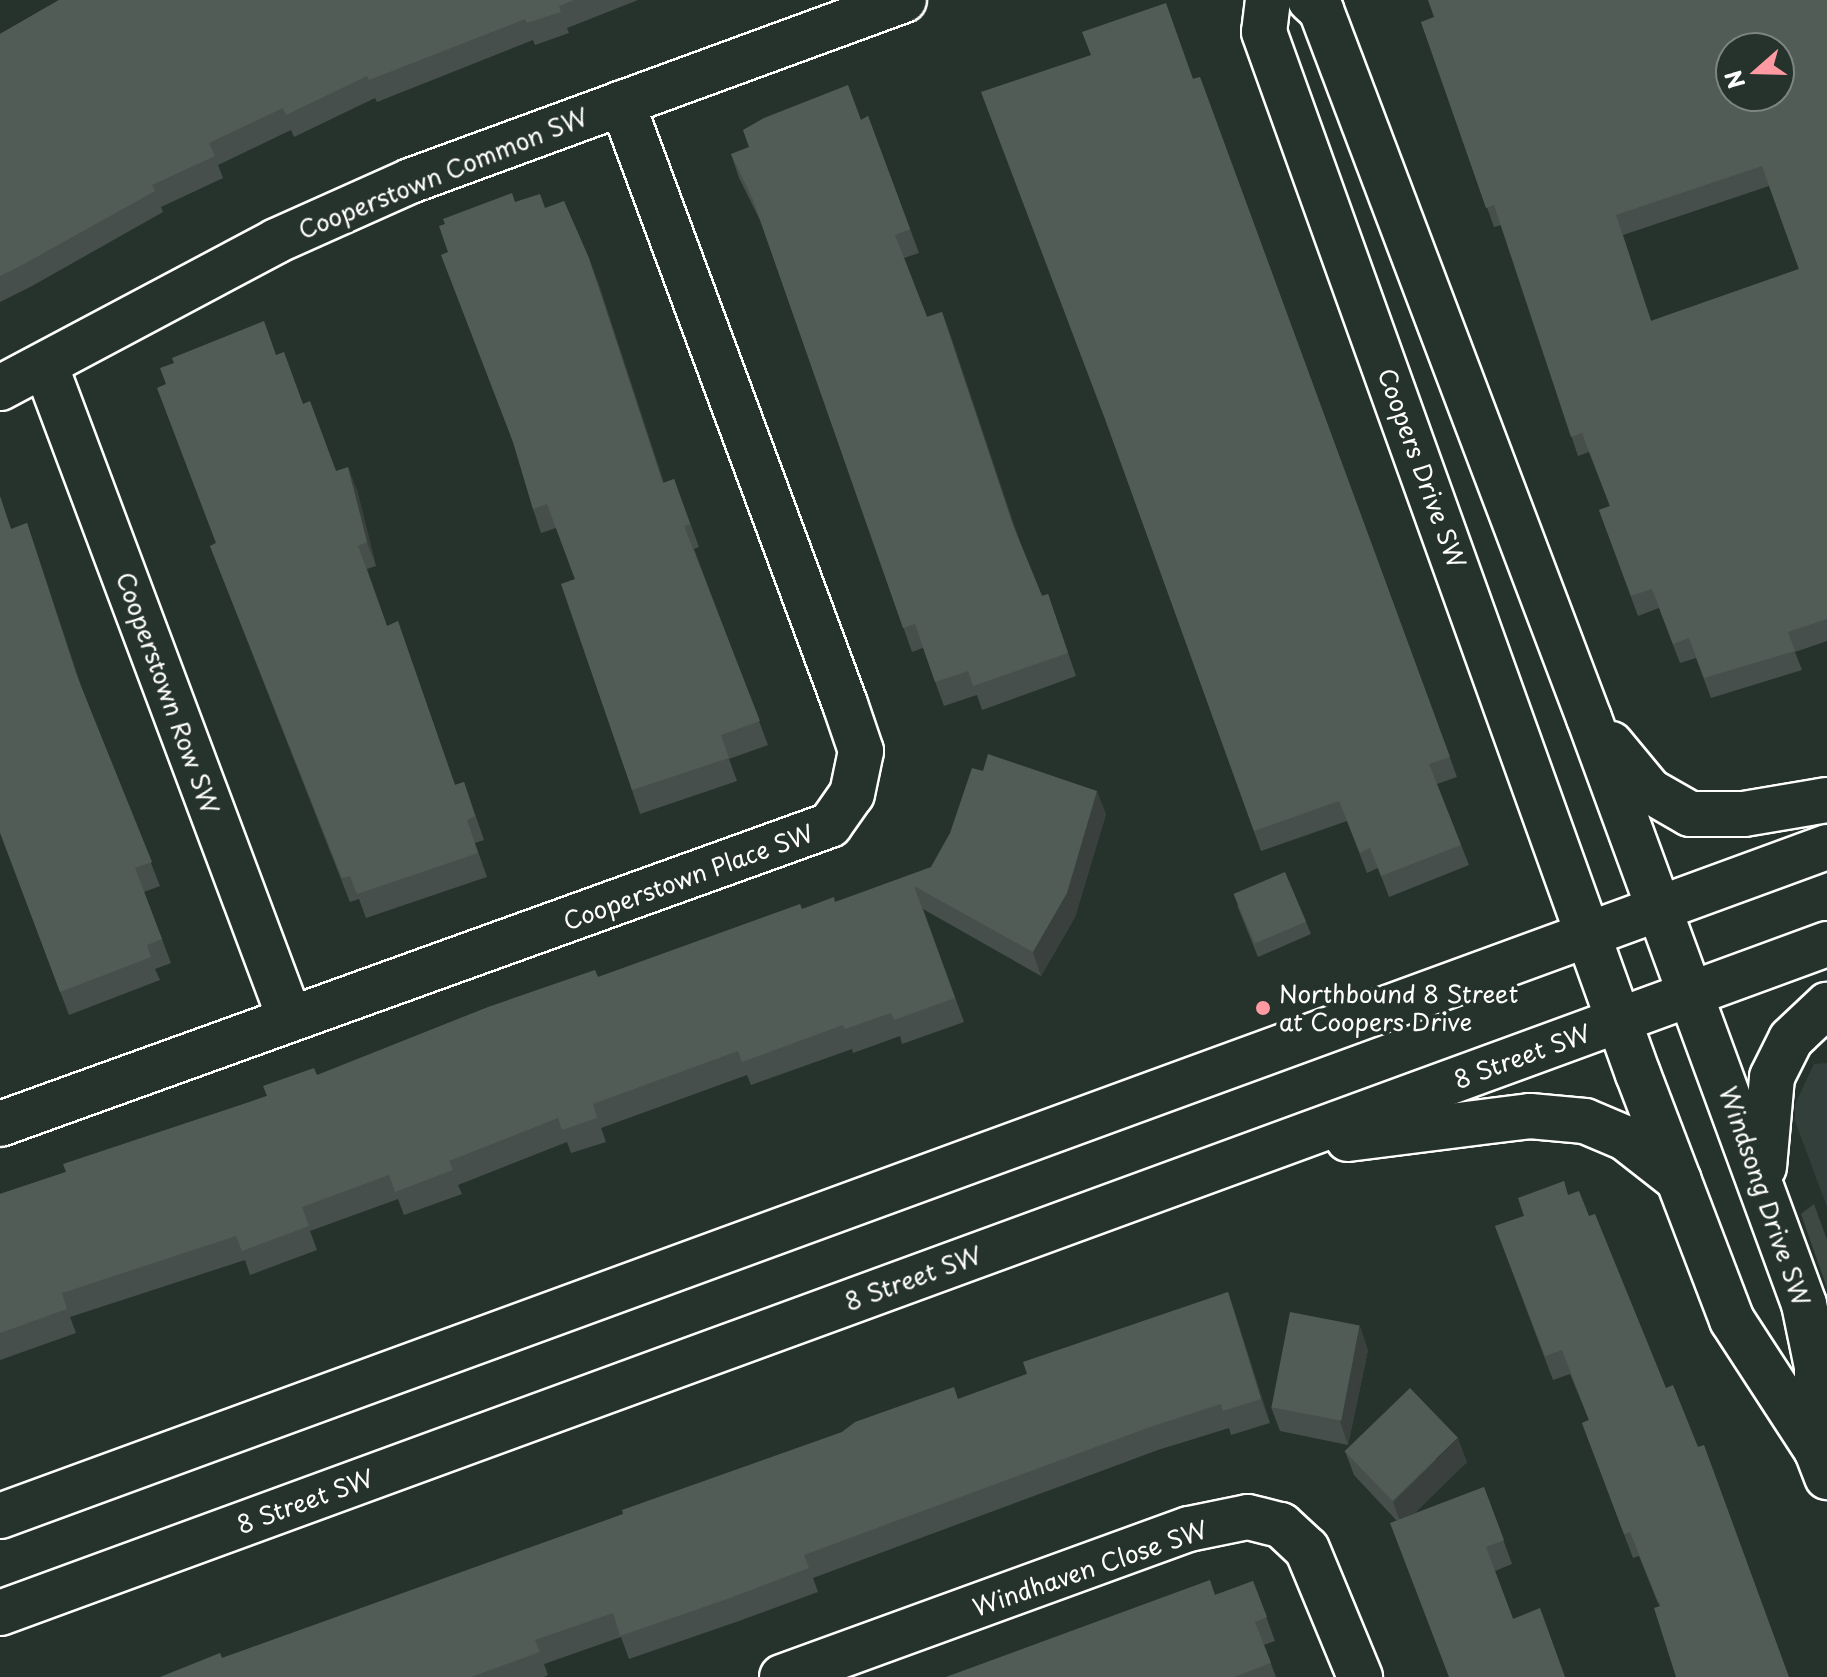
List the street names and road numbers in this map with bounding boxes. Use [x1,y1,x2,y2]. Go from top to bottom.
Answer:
street label: Cooperstown Common SW [295,102,591,244]
street label: Coopers Drive SW [1373,364,1471,572]
street label: Cooperstown Row SW [111,569,225,817]
street label: Cooperstown Place SW [558,818,818,936]
street label: 8 Street SW [1450,1018,1594,1094]
street label: Windsong Drive SW [1714,1083,1816,1309]
street label: 8 Street SW [841,1240,985,1316]
street label: 8 Street SW [233,1463,377,1539]
street label: Windhaven Close SW [969,1514,1211,1622]

